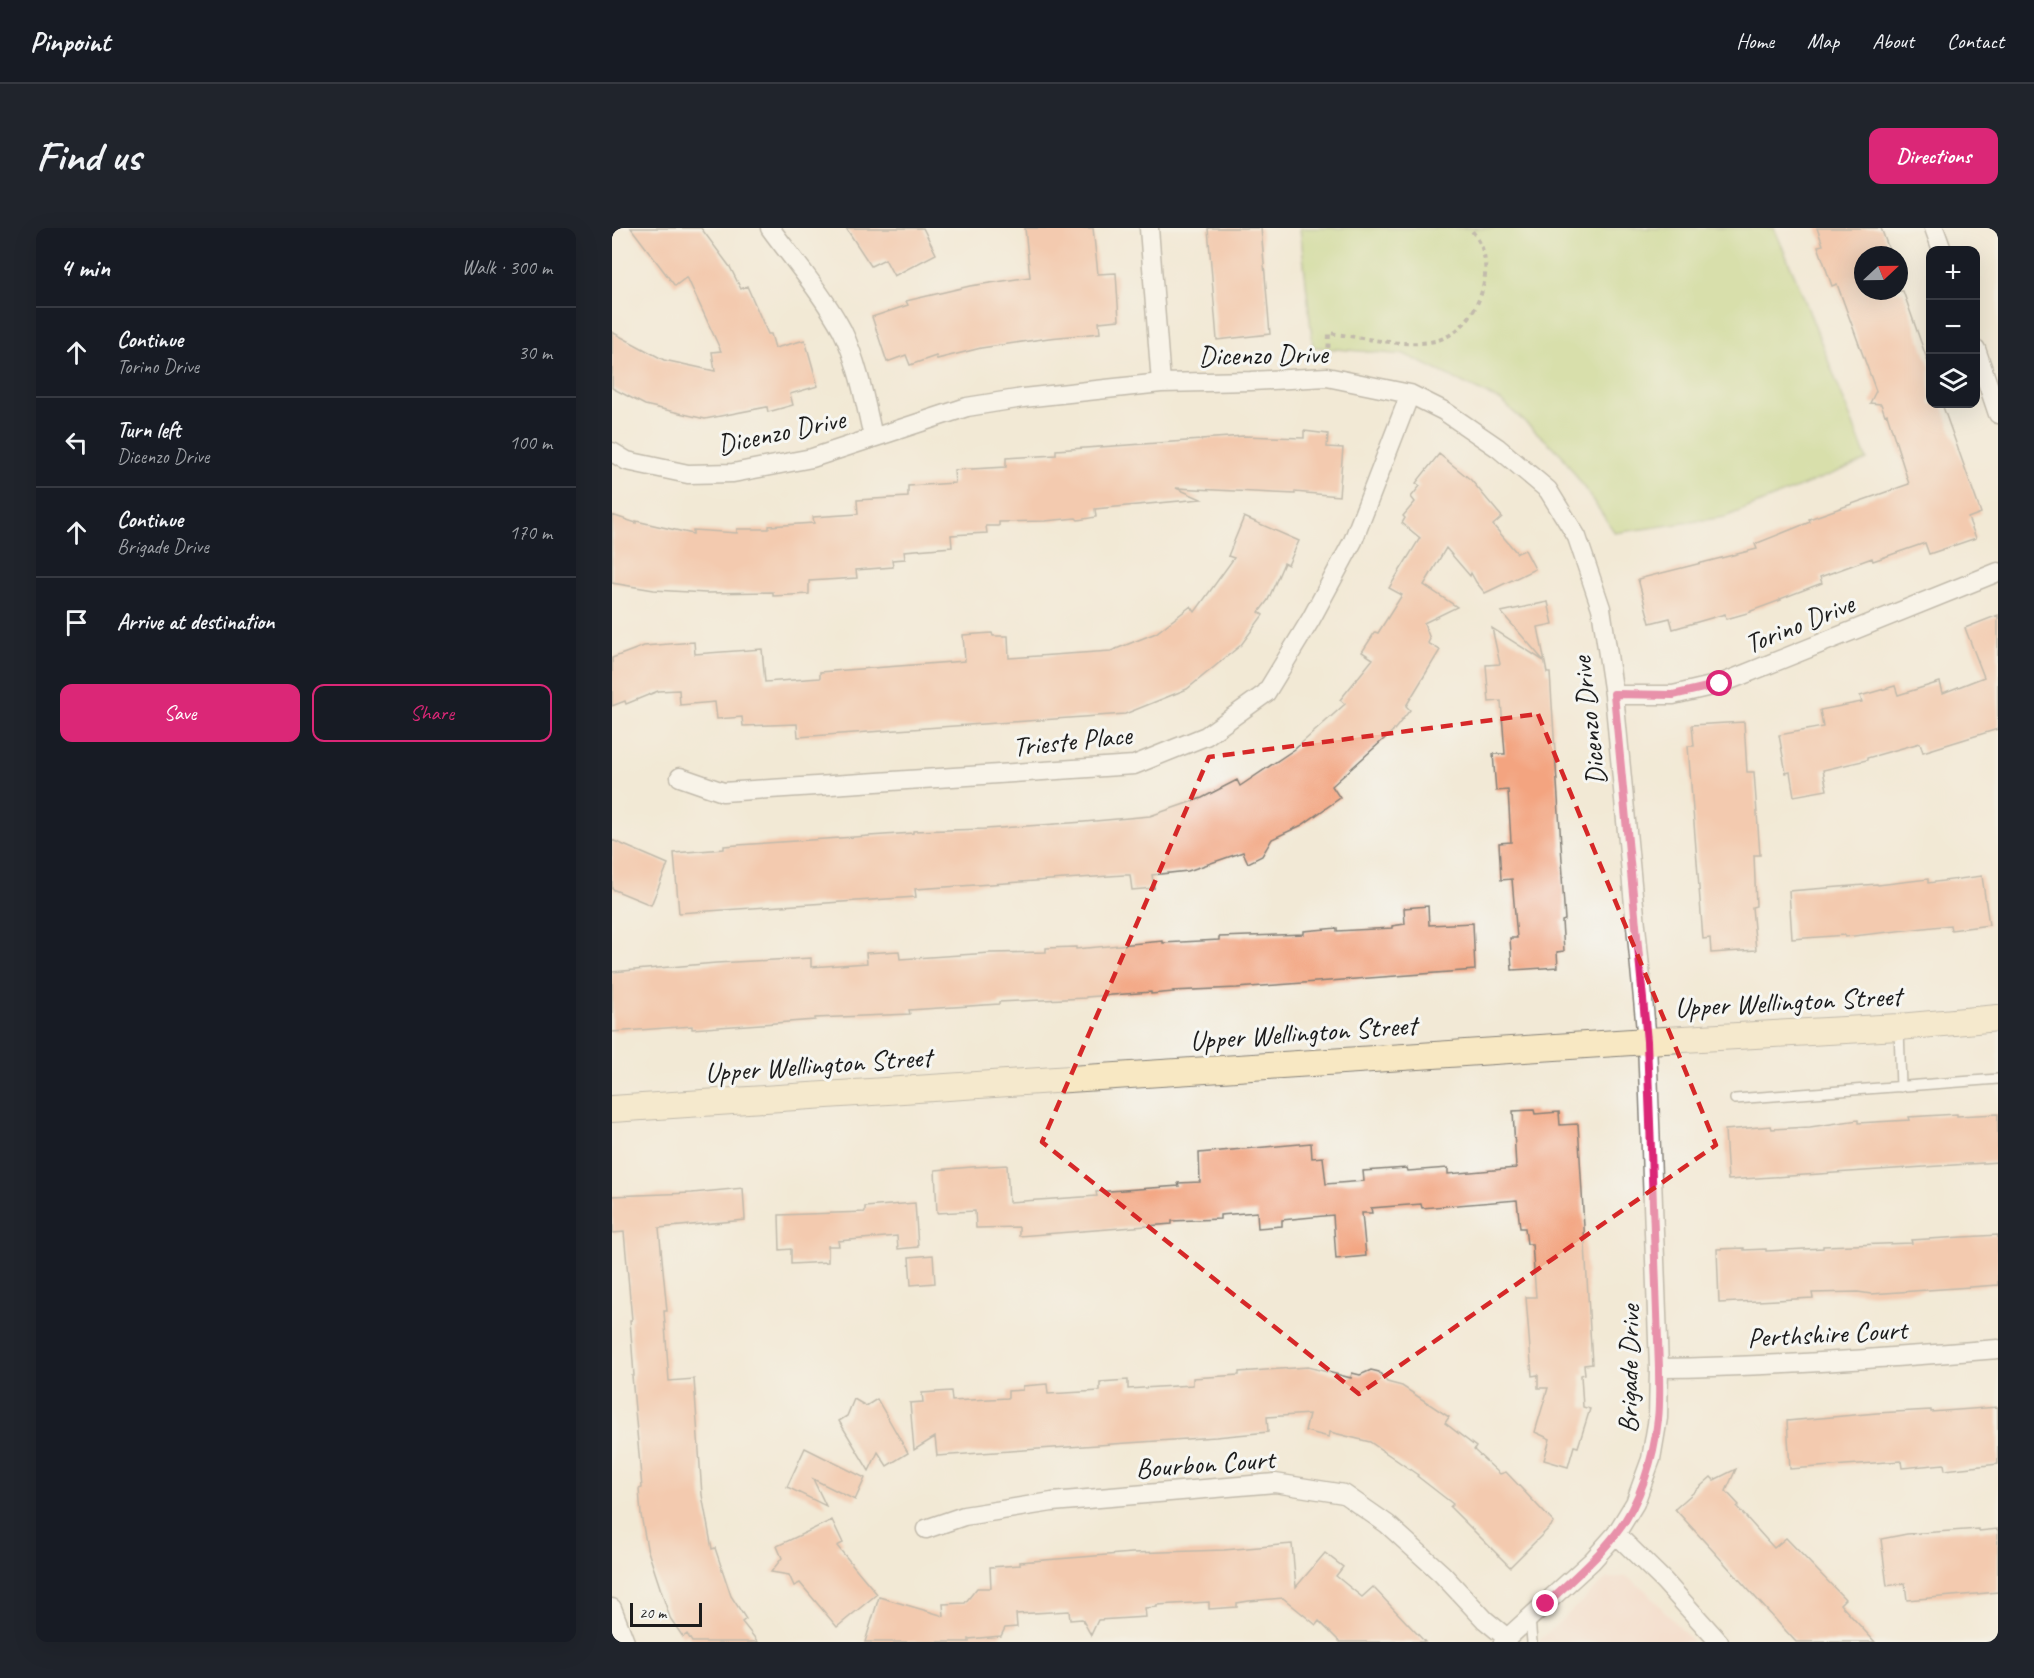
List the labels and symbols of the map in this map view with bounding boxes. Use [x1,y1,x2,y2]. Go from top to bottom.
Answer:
north arrow [1854,246,1908,300]
street label: Dicenzo Drive [1198,336,1330,373]
street label: Dicenzo Drive [714,401,850,462]
street label: Torino Drive [1739,585,1861,661]
street label: Dicenzo Drive [1563,653,1614,787]
route start [1706,670,1732,696]
street label: Trieste Place [1011,717,1135,764]
street label: Upper Wellington Street [1674,978,1906,1025]
street label: Upper Wellington Street [1189,1007,1421,1058]
street label: Upper Wellington Street [704,1039,936,1090]
street label: Brigade Drive [1610,1303,1647,1433]
street label: Perthshire Court [1746,1312,1910,1355]
street label: Bourbon Court [1134,1441,1278,1486]
route end [1532,1590,1558,1616]
scale bar [630,1600,702,1628]

